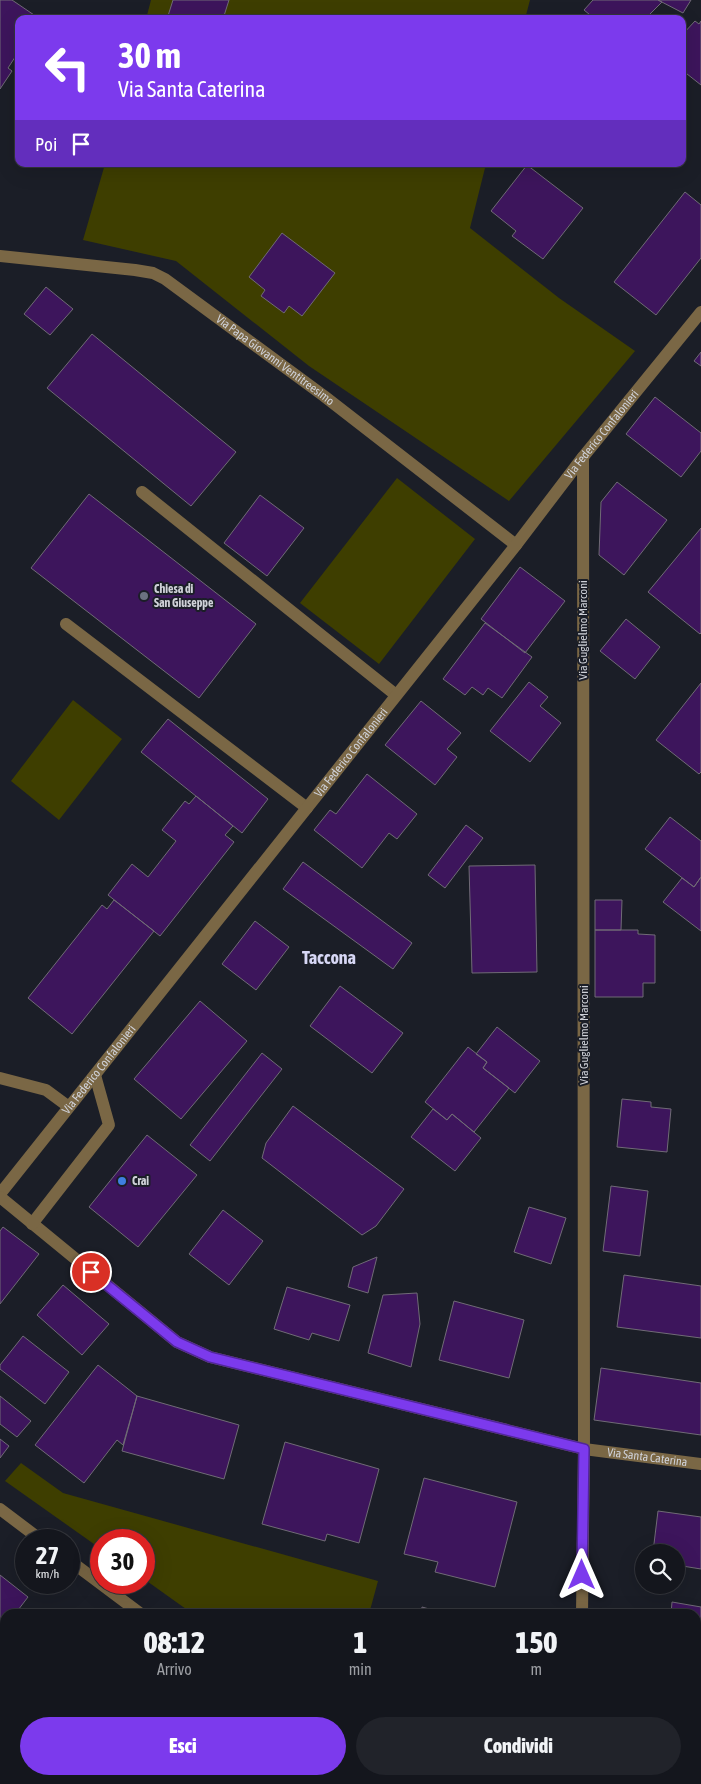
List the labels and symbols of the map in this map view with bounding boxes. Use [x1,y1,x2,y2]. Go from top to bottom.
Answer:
street label: Via Papa Giovanni Ventitreesimo [213,312,337,408]
street label: Via Federico Confalonieri [562,387,642,482]
street label: Via Guglielmo Marconi [576,580,590,680]
place label: Chiesa di San Giuseppe [154,582,214,610]
marker: Chiesa di San Giuseppe [138,590,150,602]
street label: Via Federico Confalonieri [311,705,391,800]
district label: Taccona [302,947,356,968]
street label: Via Guglielmo Marconi [577,985,591,1085]
street label: Via Federico Confalonieri [59,1022,139,1117]
place label: Crai [132,1174,149,1188]
marker: Crai [116,1175,128,1187]
pin [70,1251,112,1293]
street label: Via Santa Caterina [606,1445,688,1469]
speed limit sign: 30 [90,1529,155,1594]
position arrow [555,1548,607,1600]

